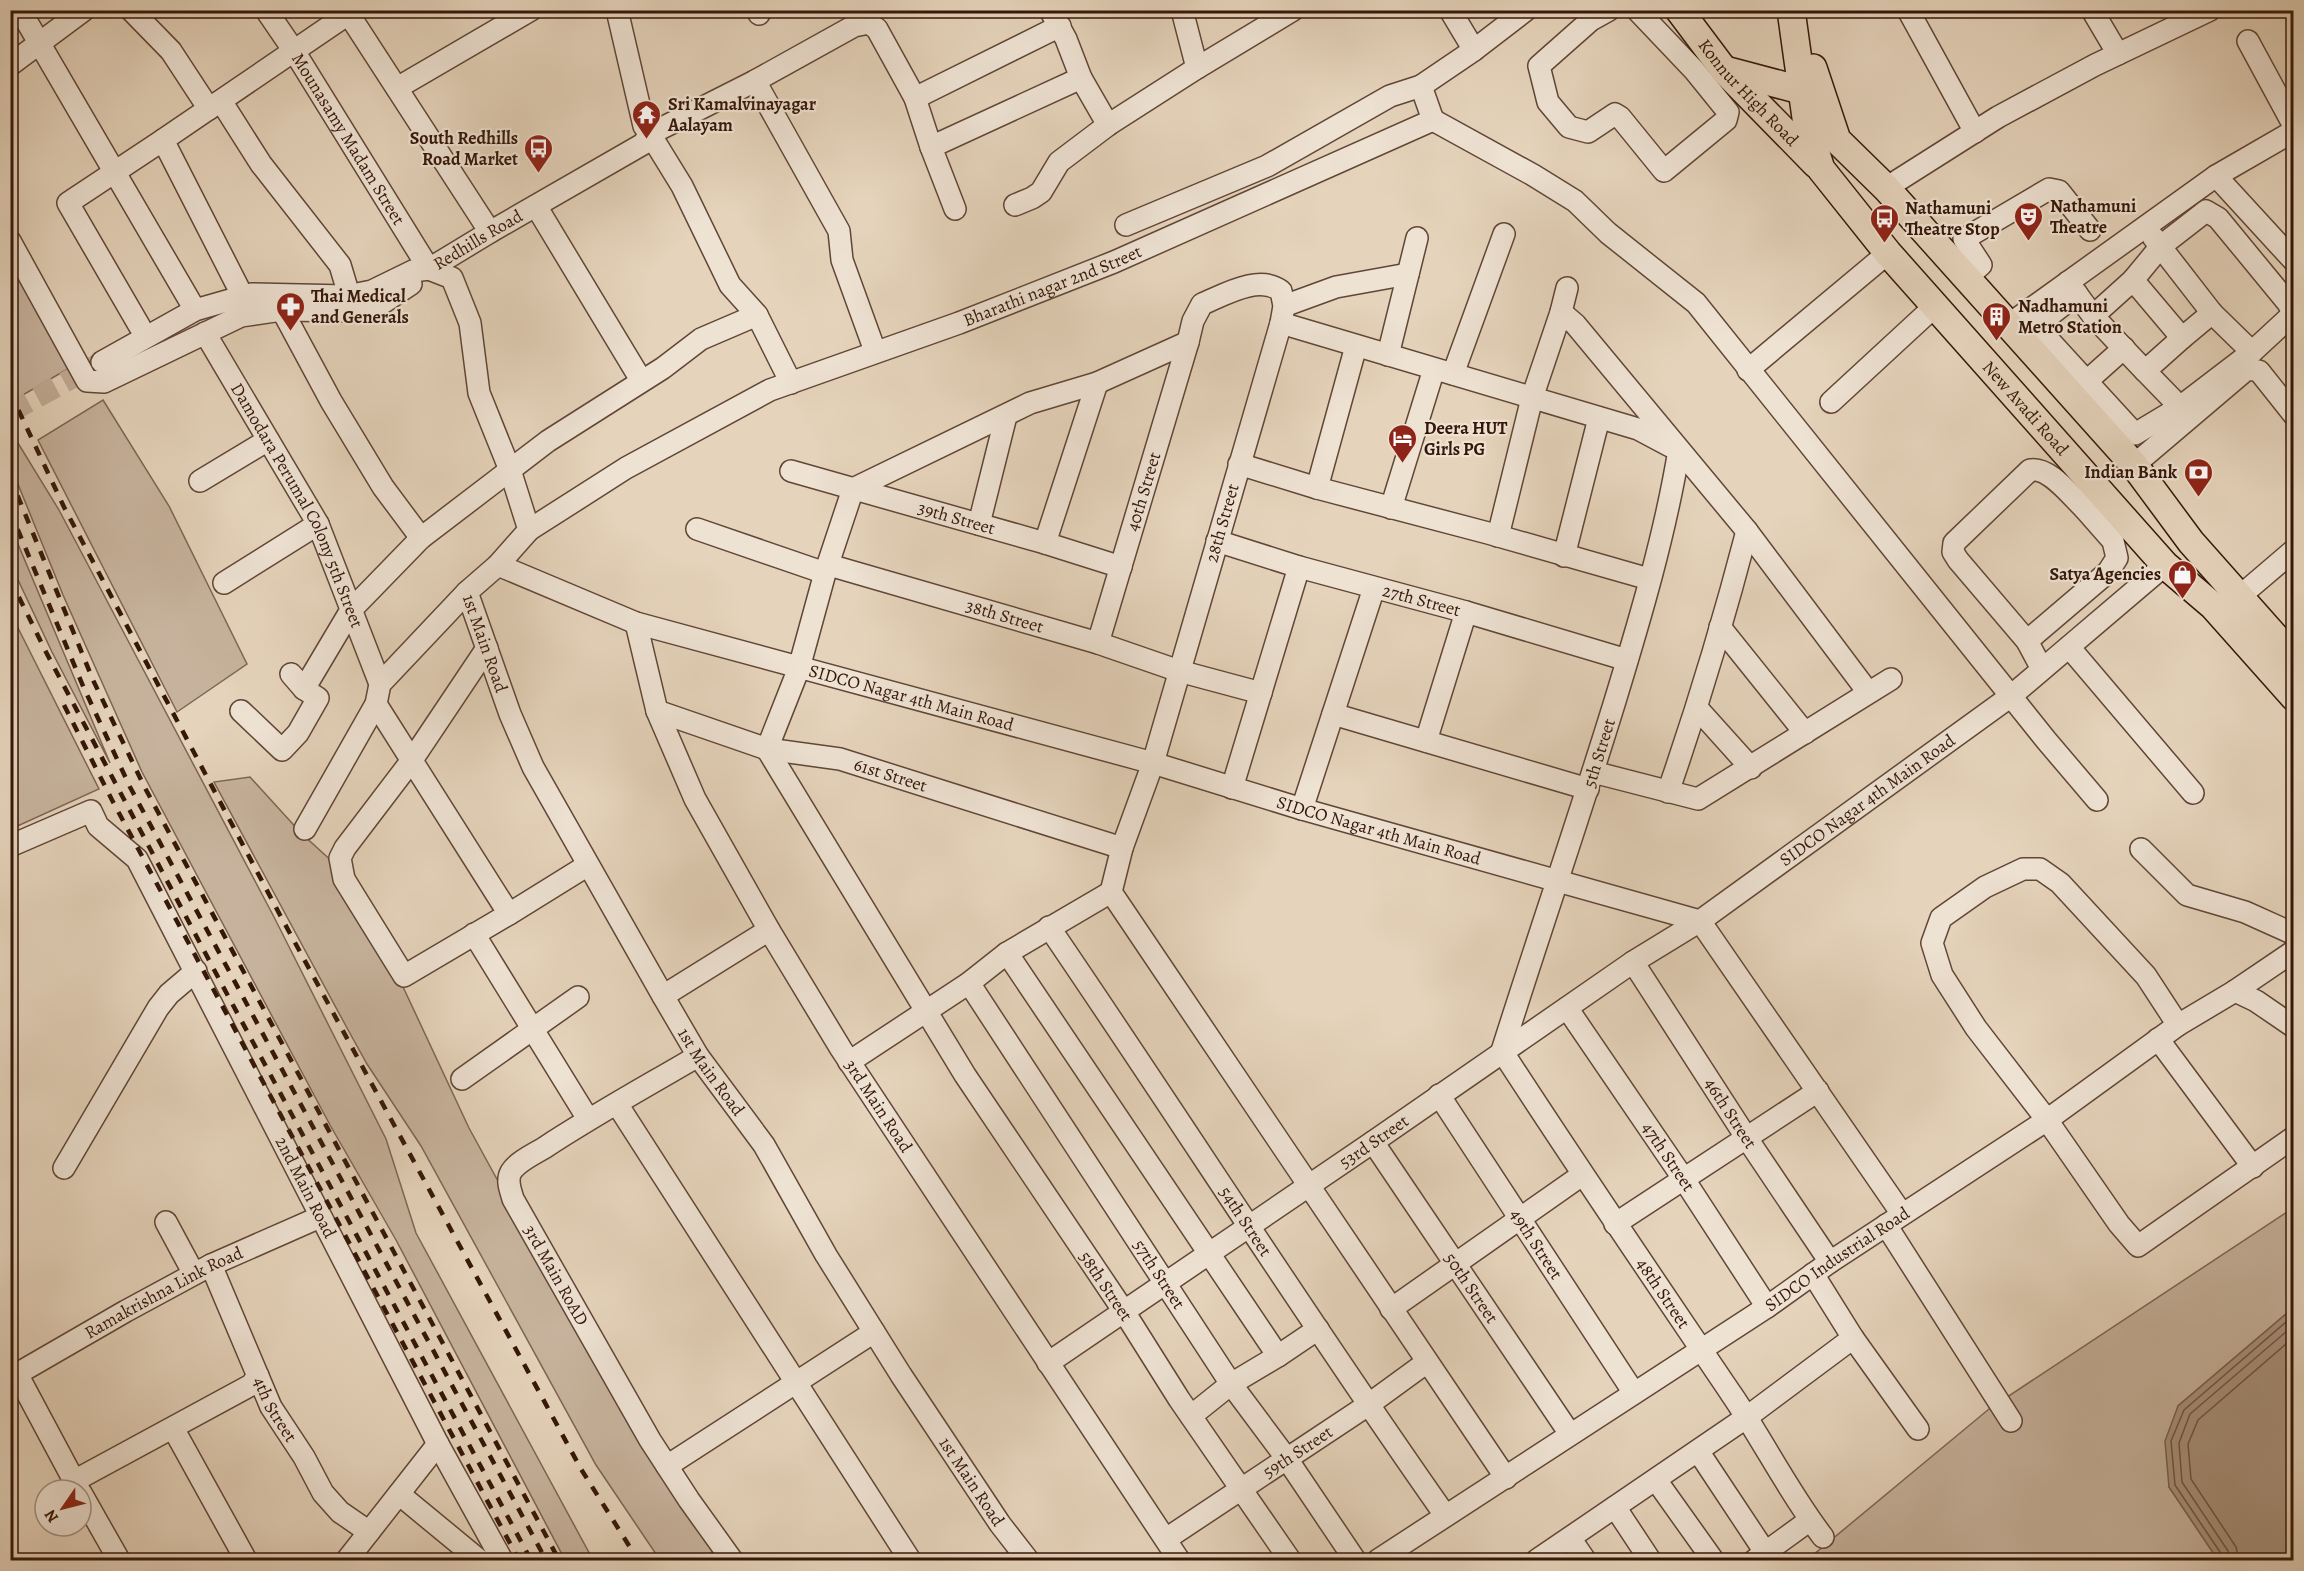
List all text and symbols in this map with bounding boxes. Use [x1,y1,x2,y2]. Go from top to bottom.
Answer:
street label: Konnur High Road [1693,34,1804,152]
street label: Mounasamy Madam Street [286,48,411,229]
place label: Sri Kamalvinayagar Aalayam [667,92,817,137]
temple icon: Sri Kamalvinayagar Aalayam [631,98,663,140]
place label: South Redhills Road Market [410,126,518,171]
bus stop icon: South Redhills Road Market [523,132,555,174]
place label: Nathamuni Theatre [2050,194,2136,239]
place label: Nathamuni Theatre Stop [1905,196,2000,241]
theatre icon: Nathamuni Theatre [2013,200,2045,242]
bus stop icon: Nathamuni Theatre Stop [1868,202,1900,244]
street label: Redhills Road [429,204,527,276]
street label: Bharathi nagar 2nd Street [960,239,1145,332]
place label: Thai Medical and Generals [311,284,409,329]
pharmacy icon: Thai Medical and Generals [274,290,306,332]
place label: Nadhamuni Metro Station [2018,294,2122,339]
building icon: Nadhamuni Metro Station [1981,300,2013,342]
street label: New Avadi Road [1977,356,2074,461]
street label: Damodara Perumal Colony 5th Street [225,378,369,631]
place label: Deera HUT Girls PG [1424,416,1508,461]
hotel icon: Deera HUT Girls PG [1387,422,1419,464]
street label: 40th Street [1120,449,1166,534]
bank icon: Indian Bank [2182,456,2214,498]
place label: Indian Bank [2084,460,2178,484]
street label: 28th Street [1199,481,1245,565]
street label: 39th Street [915,496,998,540]
shop icon: Satya Agencies [2166,558,2198,600]
place label: Satya Agencies [2050,562,2161,586]
street label: 27th Street [1380,578,1463,622]
street label: 1st Main Road [457,591,514,696]
street label: 38th Street [963,593,1046,639]
street label: SIDCO Nagar 4th Main Road [806,658,1017,737]
street label: 5th Street [1577,715,1621,791]
street label: SIDCO Nagar 4th Main Road [1775,728,1960,872]
street label: 61st Street [851,752,930,798]
street label: SIDCO Nagar 4th Main Road [1274,790,1484,871]
street label: 1st Main Road [672,1023,751,1121]
street label: 3rd Main Road [839,1055,918,1157]
street label: 46th Street [1699,1073,1762,1153]
street label: 53rd Street [1334,1109,1413,1174]
street label: 47th Street [1636,1117,1701,1196]
street label: 2nd Main Road [270,1132,342,1242]
street label: 54th Street [1214,1182,1278,1261]
street label: SIDCO Industrial Road [1760,1201,1914,1317]
street label: 49th Street [1505,1204,1568,1284]
street label: 3rd Main RoAD [518,1220,594,1330]
street label: 57th Street [1128,1235,1191,1314]
street label: Ramakrishna Link Road [80,1240,247,1344]
street label: 58th Street [1074,1246,1138,1326]
street label: 50th Street [1439,1248,1504,1328]
street label: 48th Street [1631,1253,1696,1333]
street label: 4th Street [248,1373,303,1447]
street label: 59th Street [1258,1420,1337,1484]
street label: 1st Main Road [933,1432,1010,1531]
north arrow [33,1478,93,1538]
text: N [39,1505,64,1527]

